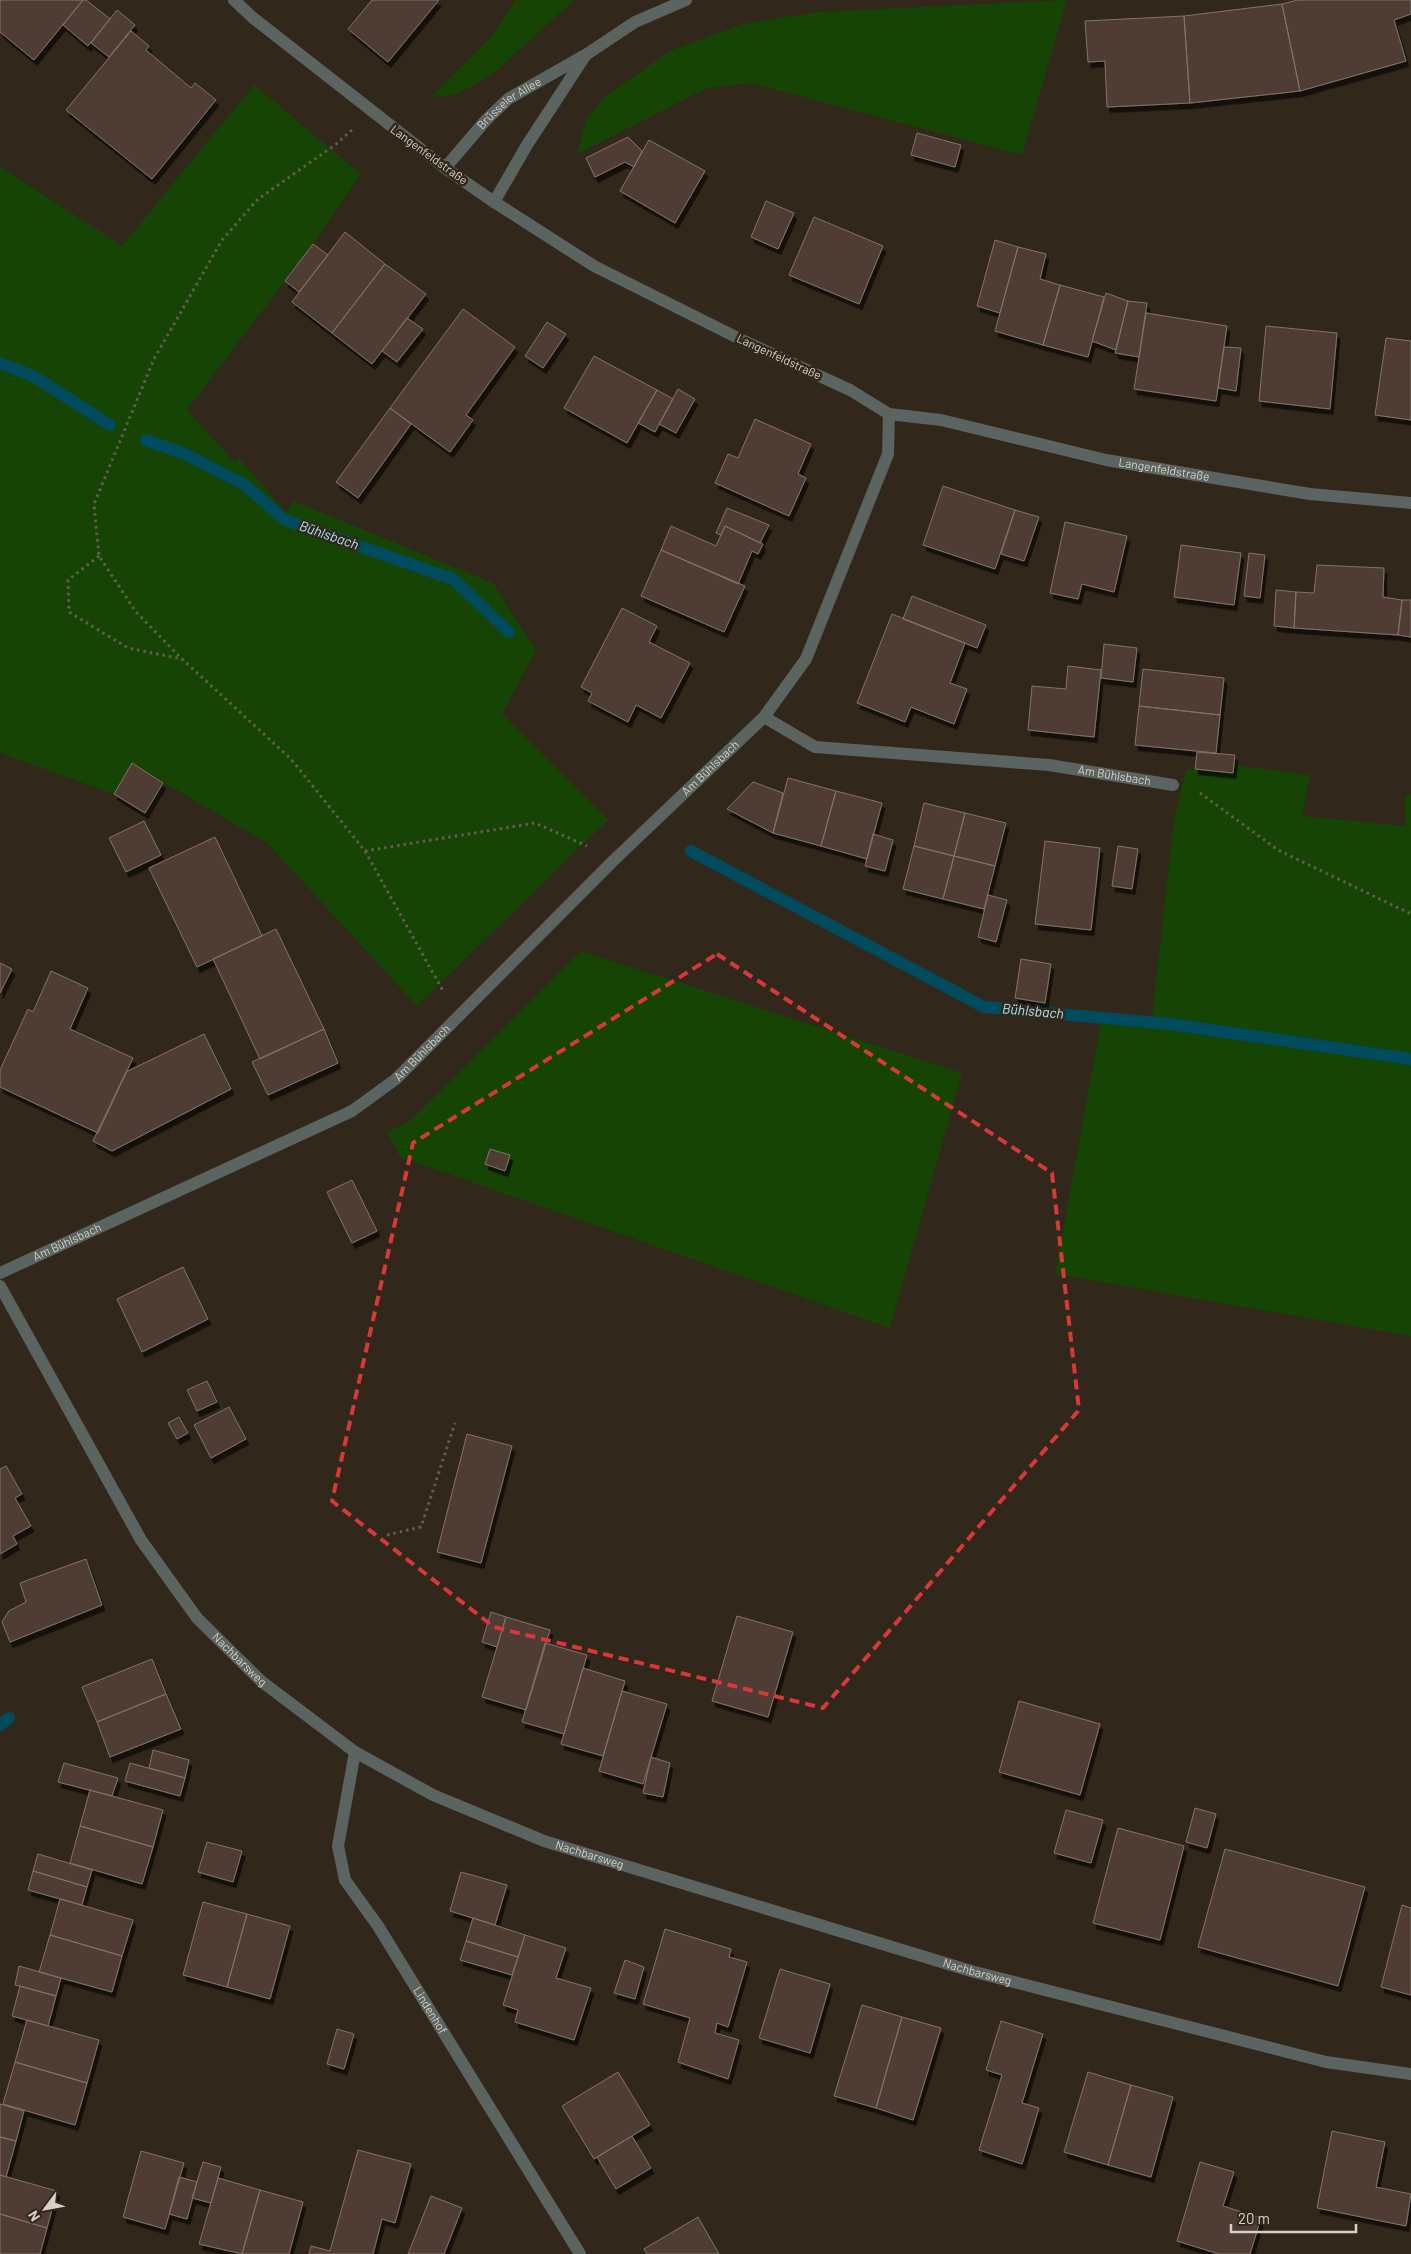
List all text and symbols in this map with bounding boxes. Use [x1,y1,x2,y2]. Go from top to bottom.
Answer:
street label: Brüsseler Allee [473,74,543,132]
street label: Langenfeldstraße [388,122,471,187]
street label: Langenfeldstraße [735,330,824,382]
street label: Langenfeldstraße [1118,454,1211,483]
water label: Bühlsbach [297,516,361,553]
street label: Am Bühlsbach [678,737,741,798]
street label: Am Bühlsbach [1077,762,1152,787]
water label: Bühlsbach [1002,999,1065,1022]
street label: Am Bühlsbach [390,1021,452,1083]
street label: Am Bühlsbach [30,1219,103,1263]
street label: Nachbarsweg [210,1629,270,1689]
street label: Nachbarsweg [554,1837,626,1871]
street label: Nachbarsweg [941,1955,1013,1987]
street label: Lindenhof [411,1984,451,2036]
north arrow [20,2184,70,2234]
scale bar [1231,2202,1356,2234]
text: N [24,2208,43,2225]
text: 20 m [1238,2209,1270,2227]

